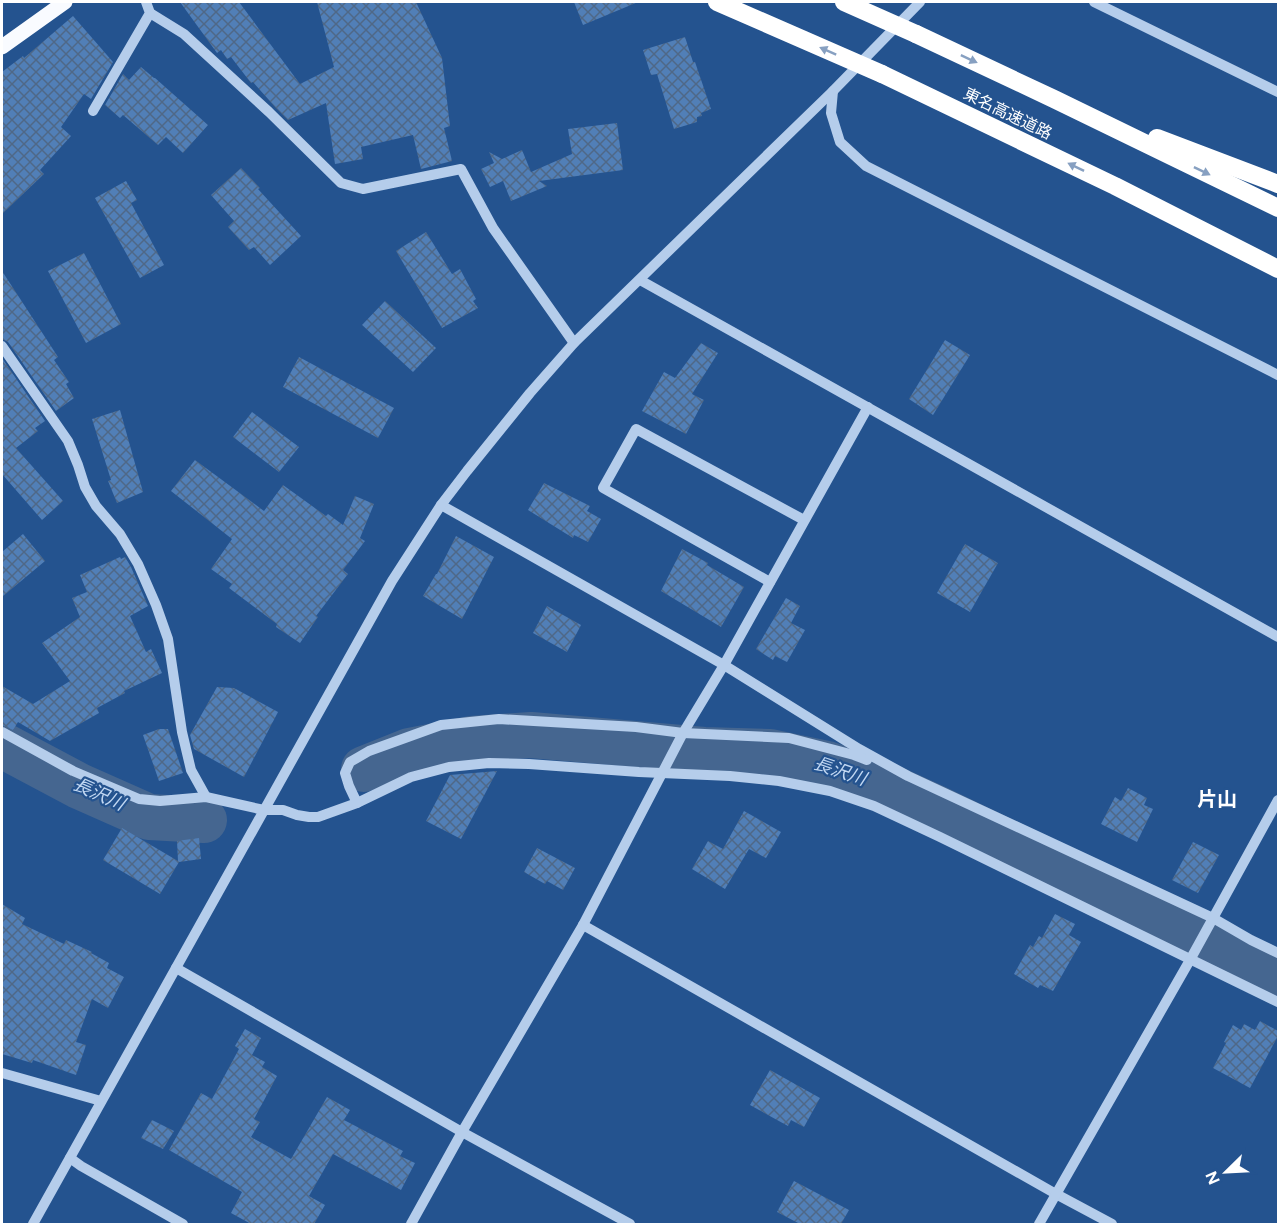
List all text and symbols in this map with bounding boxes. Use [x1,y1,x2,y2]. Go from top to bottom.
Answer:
one-way arrow [820,46,837,55]
one-way arrow [961,55,978,64]
street label: 東名高速道路 [960,84,1055,143]
one-way arrow [1068,162,1085,172]
one-way arrow [1193,166,1210,176]
water label: 長沢川 [811,752,871,791]
water label: 長沢川 [70,773,130,816]
district label: 片山 [1197,787,1237,811]
north arrow [1196,1142,1256,1202]
text: N [1202,1168,1224,1187]

